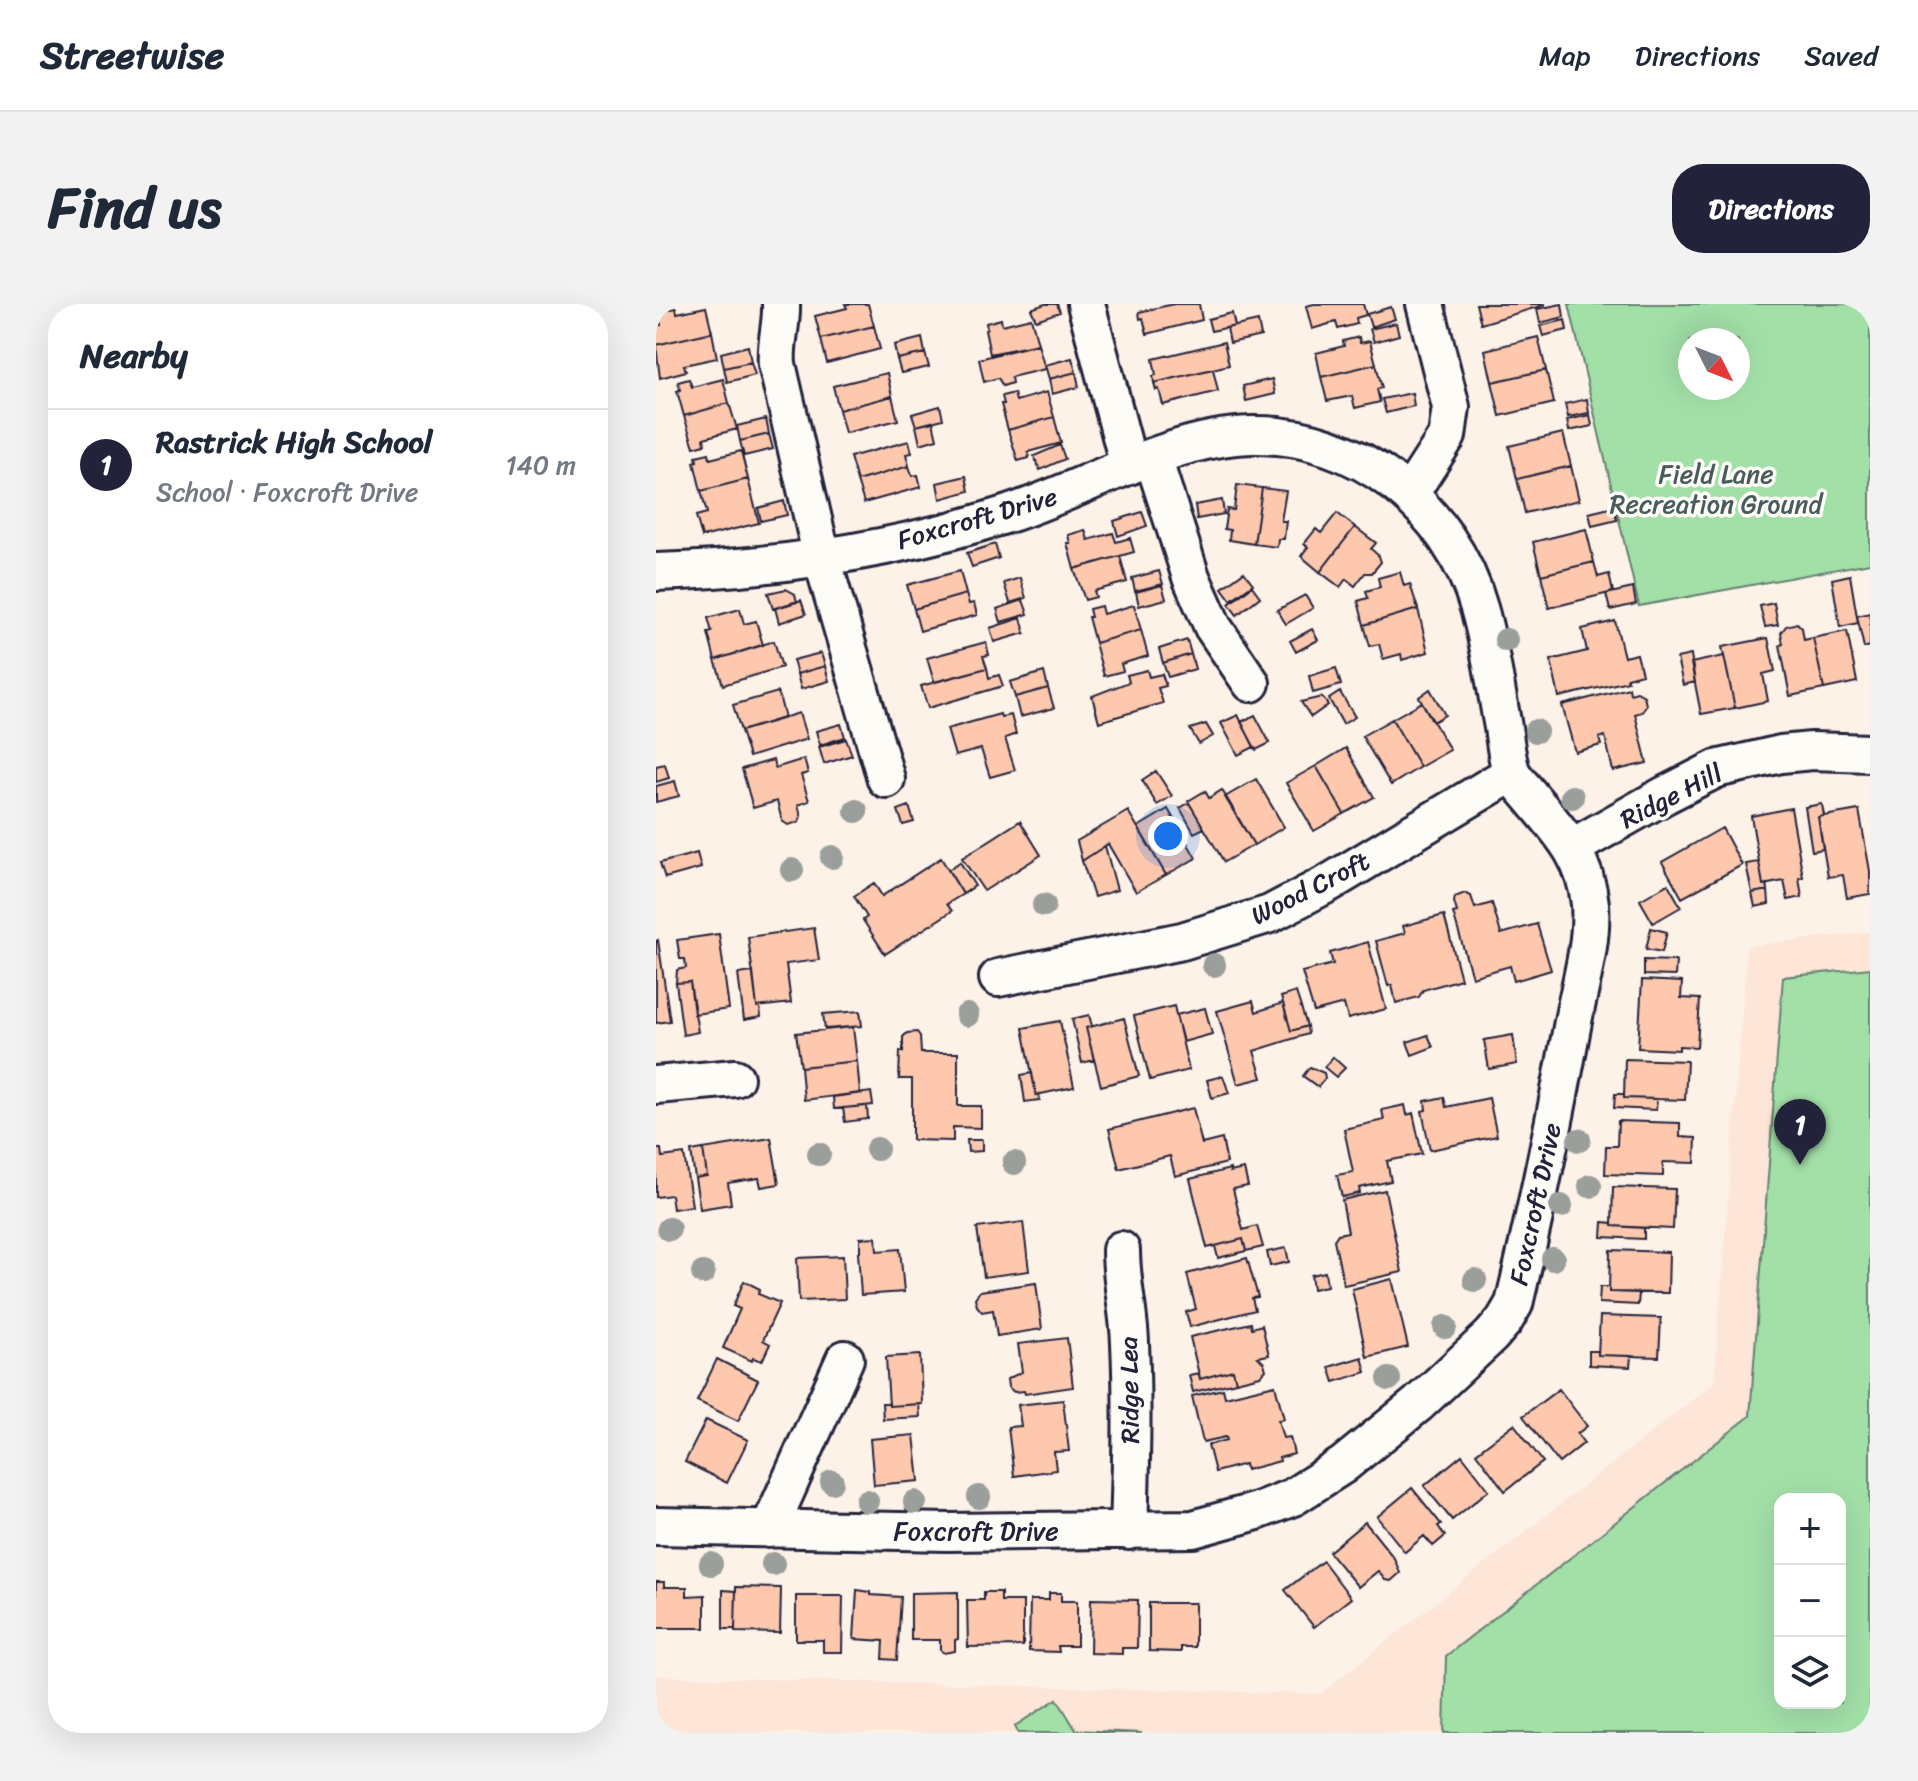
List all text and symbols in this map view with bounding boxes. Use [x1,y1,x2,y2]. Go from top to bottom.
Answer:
text: Streetwise [40,22,224,89]
text: Map [1539,31,1591,80]
text: Directions [1635,31,1760,80]
text: Saved [1804,31,1878,80]
text: Find us [48,159,221,258]
button: Directions [1672,164,1870,253]
text: Nearby [80,326,188,386]
north arrow [1678,328,1750,400]
text: Rastrick High School [156,415,432,469]
text: 1 [100,442,112,488]
text: 140 m [505,442,576,488]
park label: Field Lane Recreation Ground [1610,451,1824,527]
text: School · Foxcroft Drive [156,469,418,515]
street label: Foxcroft Drive [891,473,1063,563]
street label: Ridge Hill [1611,750,1731,842]
your location [1148,816,1188,856]
street label: Wood Croft [1242,838,1378,938]
pin: 1 [1774,1099,1826,1165]
street label: Foxcroft Drive [1495,1119,1575,1289]
street label: Ridge Lea [1105,1336,1153,1444]
map controls [1774,1493,1846,1709]
button: + [1774,1493,1846,1565]
street label: Foxcroft Drive [893,1508,1059,1554]
button: − [1774,1565,1846,1637]
button: layers [1774,1637,1846,1709]

